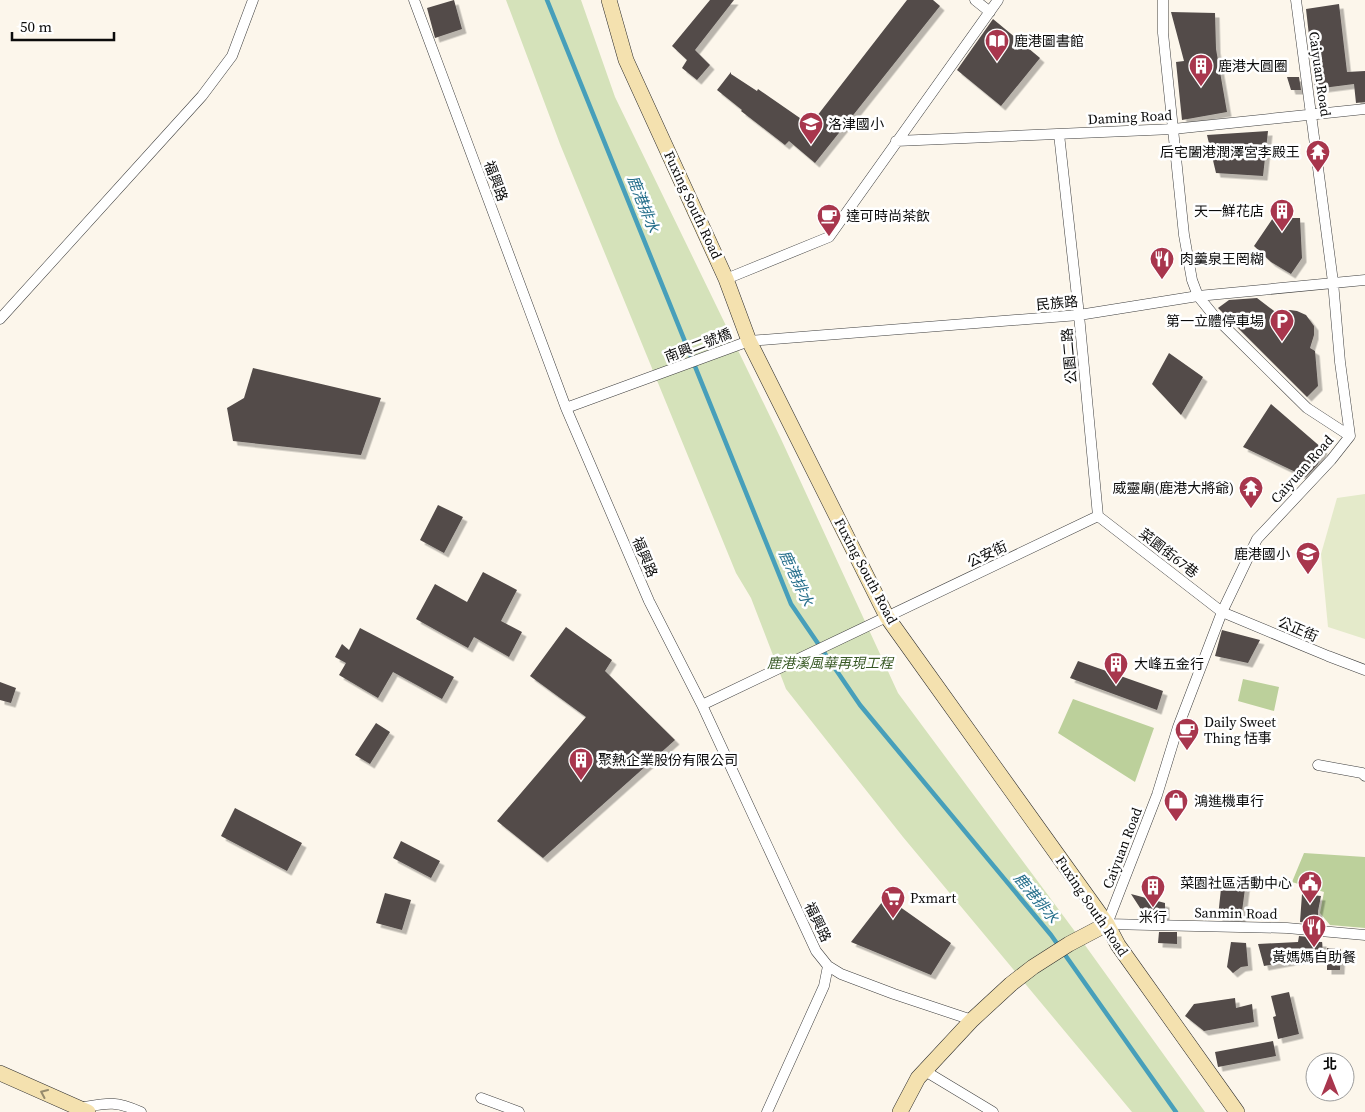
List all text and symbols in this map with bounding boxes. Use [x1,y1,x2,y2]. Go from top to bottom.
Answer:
scale bar [12,10,115,42]
text: 50 m [20,16,52,37]
library icon: 鹿港圖書館 [984,28,1010,62]
street label: Caiyuan Road [1304,30,1336,118]
place label: 鹿港圖書館 [1014,31,1084,51]
building icon: 鹿港大圓圈 [1188,53,1214,87]
place label: 鹿港大圓圈 [1218,56,1288,76]
street label: Daming Road [1087,105,1173,129]
school or university icon: 洛津國小 [798,111,824,145]
place label: 洛津國小 [828,114,884,134]
temple icon: 后宅闔港潤澤宮李殿王 [1305,139,1331,173]
place label: 后宅闔港潤澤宮李殿王 [1160,142,1300,162]
street label: Fuxing South Road [659,148,727,262]
street label: 福興路 [479,158,513,204]
water label: 鹿港排水 [622,172,665,236]
building icon: 天一鮮花店 [1269,198,1295,232]
place label: 天一鮮花店 [1194,201,1264,221]
cafe icon: 達可時尚茶飲 [816,203,842,237]
place label: 達可時尚茶飲 [846,206,930,226]
restaurant icon: 肉羹泉王罔糊 [1149,246,1175,280]
place label: 肉羹泉王罔糊 [1180,249,1264,269]
street label: 民族路 [1035,291,1079,315]
parking icon: 第一立體停車場 [1269,308,1295,342]
place label: 第一立體停車場 [1166,311,1264,331]
street label: 南興二號橋 [662,323,734,367]
street label: 公園二路 [1057,327,1081,385]
street label: Caiyuan Road [1266,430,1338,508]
temple icon: 威靈廟(鹿港大將爺) [1238,475,1264,509]
place label: 威靈廟(鹿港大將爺) [1113,478,1234,498]
street label: Fuxing South Road [830,515,902,628]
street label: 菜園街67巷 [1135,524,1203,582]
street label: 福興路 [628,534,662,580]
street label: 公安街 [964,536,1010,572]
school or university icon: 鹿港國小 [1295,541,1321,575]
place label: 鹿港國小 [1234,544,1290,564]
water label: 鹿港排水 [774,546,819,610]
street label: 公正街 [1275,612,1321,646]
building icon: 大峰五金行 [1103,651,1129,685]
park label: 鹿港溪風華再現工程 [767,653,895,673]
place label: 大峰五金行 [1134,654,1204,674]
place label: Daily Sweet Thing 恬事 [1204,712,1276,748]
cafe icon: Daily Sweet Thing 恬事 [1174,717,1200,751]
building icon: 聚熱企業股份有限公司 [568,747,594,781]
place label: 聚熱企業股份有限公司 [598,750,738,770]
shop icon: 鴻進機車行 [1163,788,1189,822]
place label: 鴻進機車行 [1194,791,1264,811]
street label: Caiyuan Road [1097,804,1147,892]
street label: Fuxing South Road [1051,852,1133,960]
water label: 鹿港排水 [1009,868,1064,928]
public building icon: 菜園社區活動中心 [1297,870,1323,904]
place label: 菜園社區活動中心 [1180,873,1292,893]
building icon: 米行 [1140,874,1166,908]
supermarket icon: Pxmart [880,885,906,919]
place label: Pxmart [910,888,956,908]
street label: 福興路 [800,899,836,945]
street label: Sanmin Road [1194,902,1278,924]
place label: 米行 [1139,907,1167,927]
restaurant icon: 黃媽媽自助餐 [1301,914,1327,948]
place label: 黃媽媽自助餐 [1272,947,1356,967]
north arrow [1305,1052,1355,1102]
text: 北 [1323,1054,1337,1074]
one-way arrow [40,1088,49,1099]

